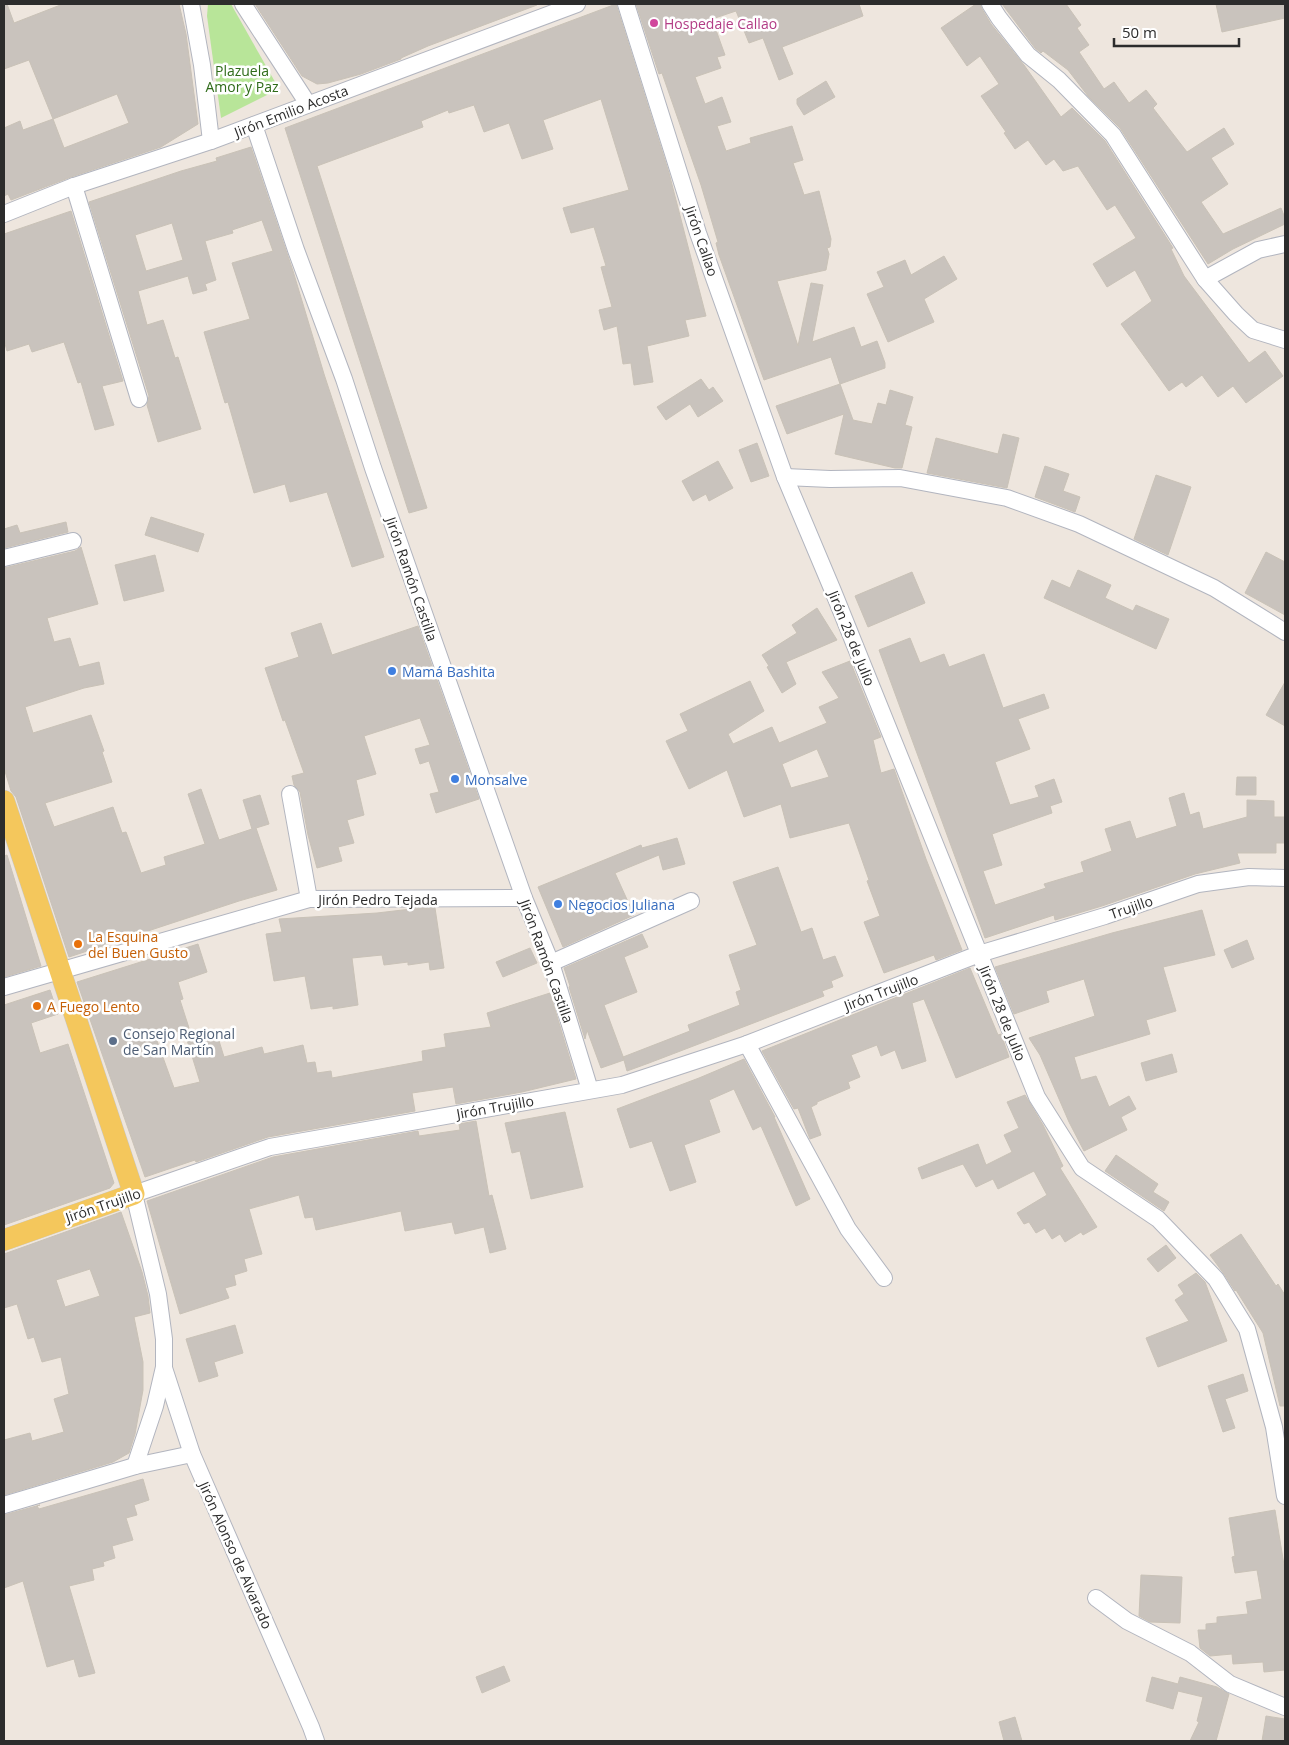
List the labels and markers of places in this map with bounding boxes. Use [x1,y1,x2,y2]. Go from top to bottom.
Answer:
place label: Hospedaje Callao [664,14,777,33]
marker: Hospedaje Callao [648,17,660,29]
place label: Mamá Bashita [402,662,495,681]
marker: Mamá Bashita [386,665,398,677]
place label: Monsalve [465,770,528,789]
marker: Monsalve [449,773,461,785]
place label: Negocios Juliana [568,895,675,914]
marker: Negocios Juliana [552,898,564,910]
place label: La Esquina del Buen Gusto [88,927,188,962]
marker: La Esquina del Buen Gusto [72,938,84,950]
place label: A Fuego Lento [47,997,140,1016]
marker: A Fuego Lento [31,1000,43,1012]
place label: Consejo Regional de San Martín [123,1024,235,1059]
marker: Consejo Regional de San Martín [107,1035,119,1047]

